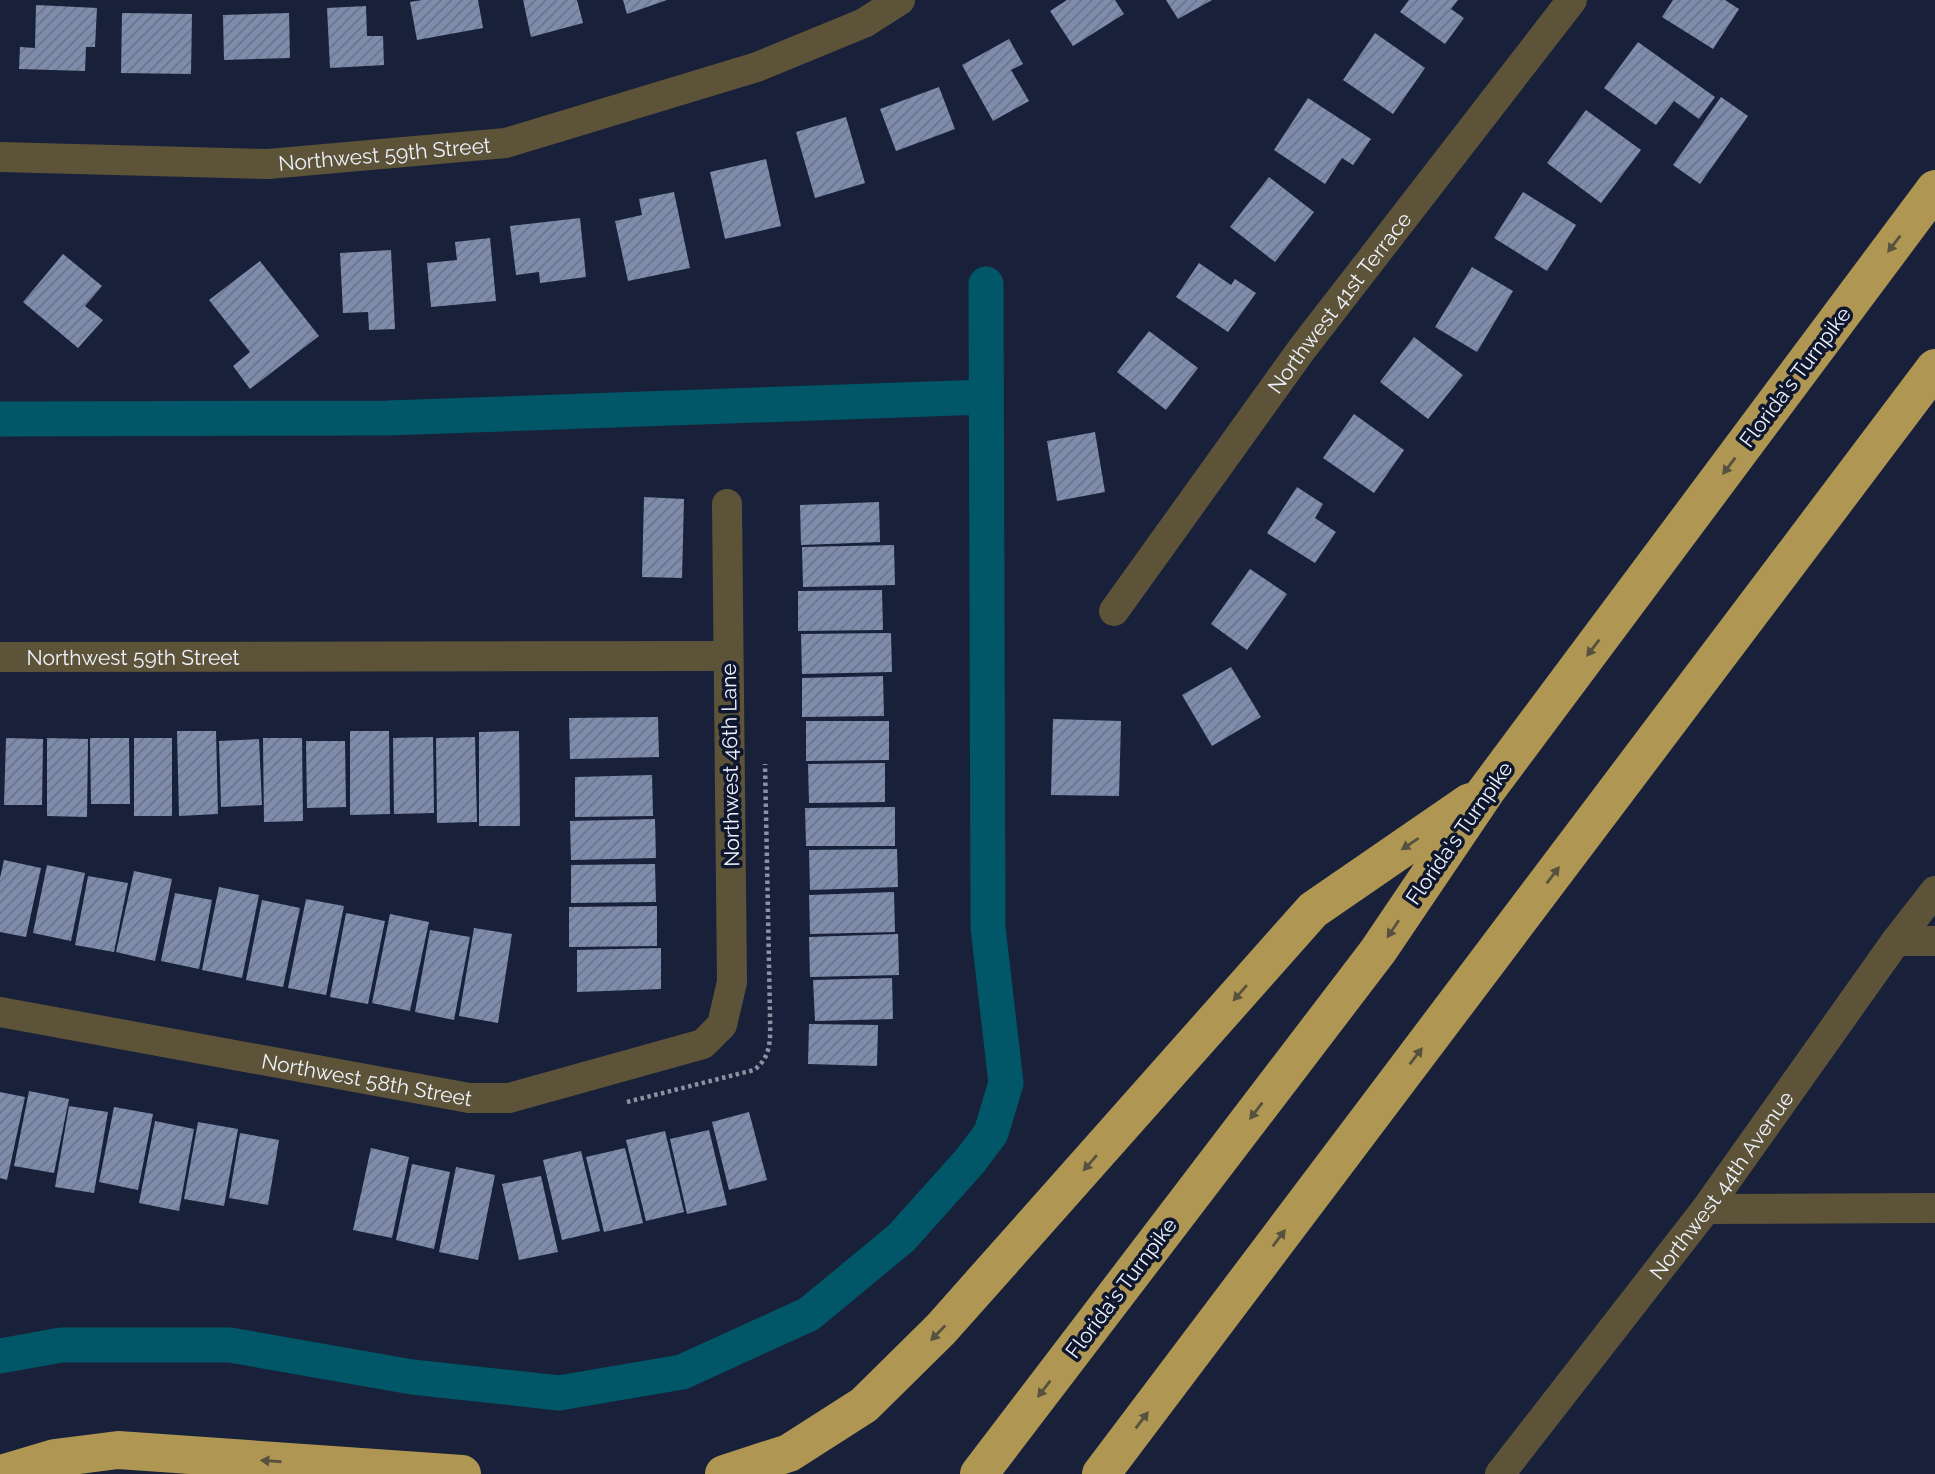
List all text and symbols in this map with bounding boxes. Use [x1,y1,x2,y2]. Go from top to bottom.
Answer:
street label: Northwest 59th Street [277,132,492,176]
street label: Northwest 41st Terrace [1262,207,1416,398]
one-way arrow [1888,235,1902,253]
street label: Florida's Turnpike [1734,302,1856,452]
one-way arrow [1722,457,1736,475]
one-way arrow [1586,639,1600,657]
street label: Northwest 59th Street [26,644,240,669]
street label: Northwest 46th Lane [716,663,744,867]
street label: Florida's Turnpike [1400,757,1518,909]
one-way arrow [1401,837,1419,851]
one-way arrow [1546,865,1560,884]
one-way arrow [1386,920,1400,938]
one-way arrow [1232,984,1248,1002]
one-way arrow [1409,1047,1423,1065]
street label: Northwest 58th Street [260,1048,474,1111]
street label: Northwest 44th Avenue [1644,1086,1798,1284]
one-way arrow [1249,1101,1264,1119]
one-way arrow [1083,1155,1098,1172]
street label: Florida's Turnpike [1060,1213,1182,1363]
one-way arrow [1272,1229,1286,1247]
one-way arrow [929,1324,946,1341]
one-way arrow [1037,1380,1051,1398]
one-way arrow [1135,1410,1149,1429]
one-way arrow [260,1455,282,1466]

